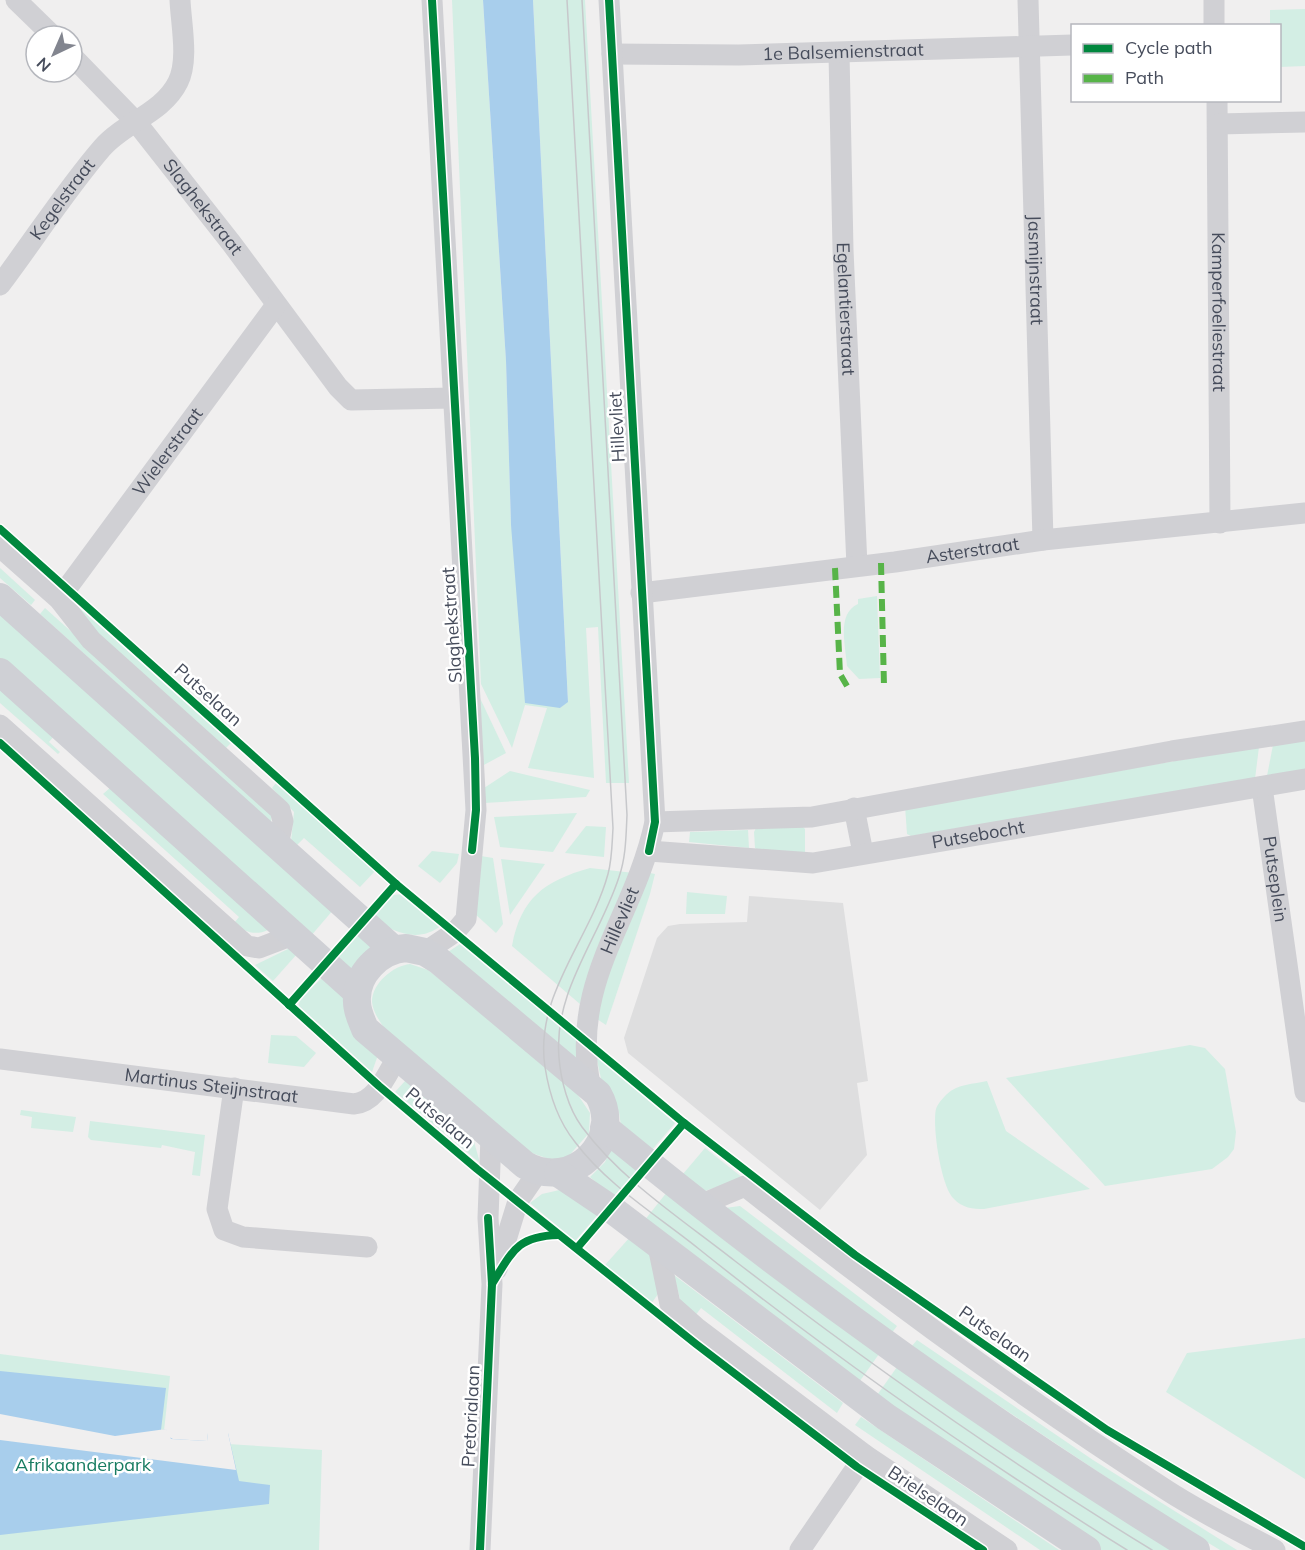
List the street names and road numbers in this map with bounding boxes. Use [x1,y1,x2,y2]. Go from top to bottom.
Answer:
street label: 1e Balsemienstraat [762,37,924,65]
street label: Kegelstraat [24,154,100,244]
street label: Slaghekstraat [158,154,248,259]
street label: Jasmijnstraat [1023,214,1049,325]
street label: Kamperfoeliestraat [1207,232,1231,392]
street label: Egelantierstraat [832,242,861,376]
street label: Hillevliet [603,391,630,463]
street label: Wielerstraat [127,403,207,500]
street label: Asterstraat [924,532,1020,568]
street label: Slaghekstraat [436,566,467,684]
street label: Putselaan [170,658,247,731]
street label: Putsebocht [930,815,1026,854]
street label: Putseplein [1258,834,1293,924]
street label: Hillevliet [595,884,644,957]
street label: Martinus Steijnstraat [123,1063,299,1108]
street label: Putselaan [401,1082,480,1153]
street label: Putselaan [955,1300,1036,1367]
street label: Pretorialaan [456,1364,485,1468]
street label: Brielselaan [884,1460,973,1531]

